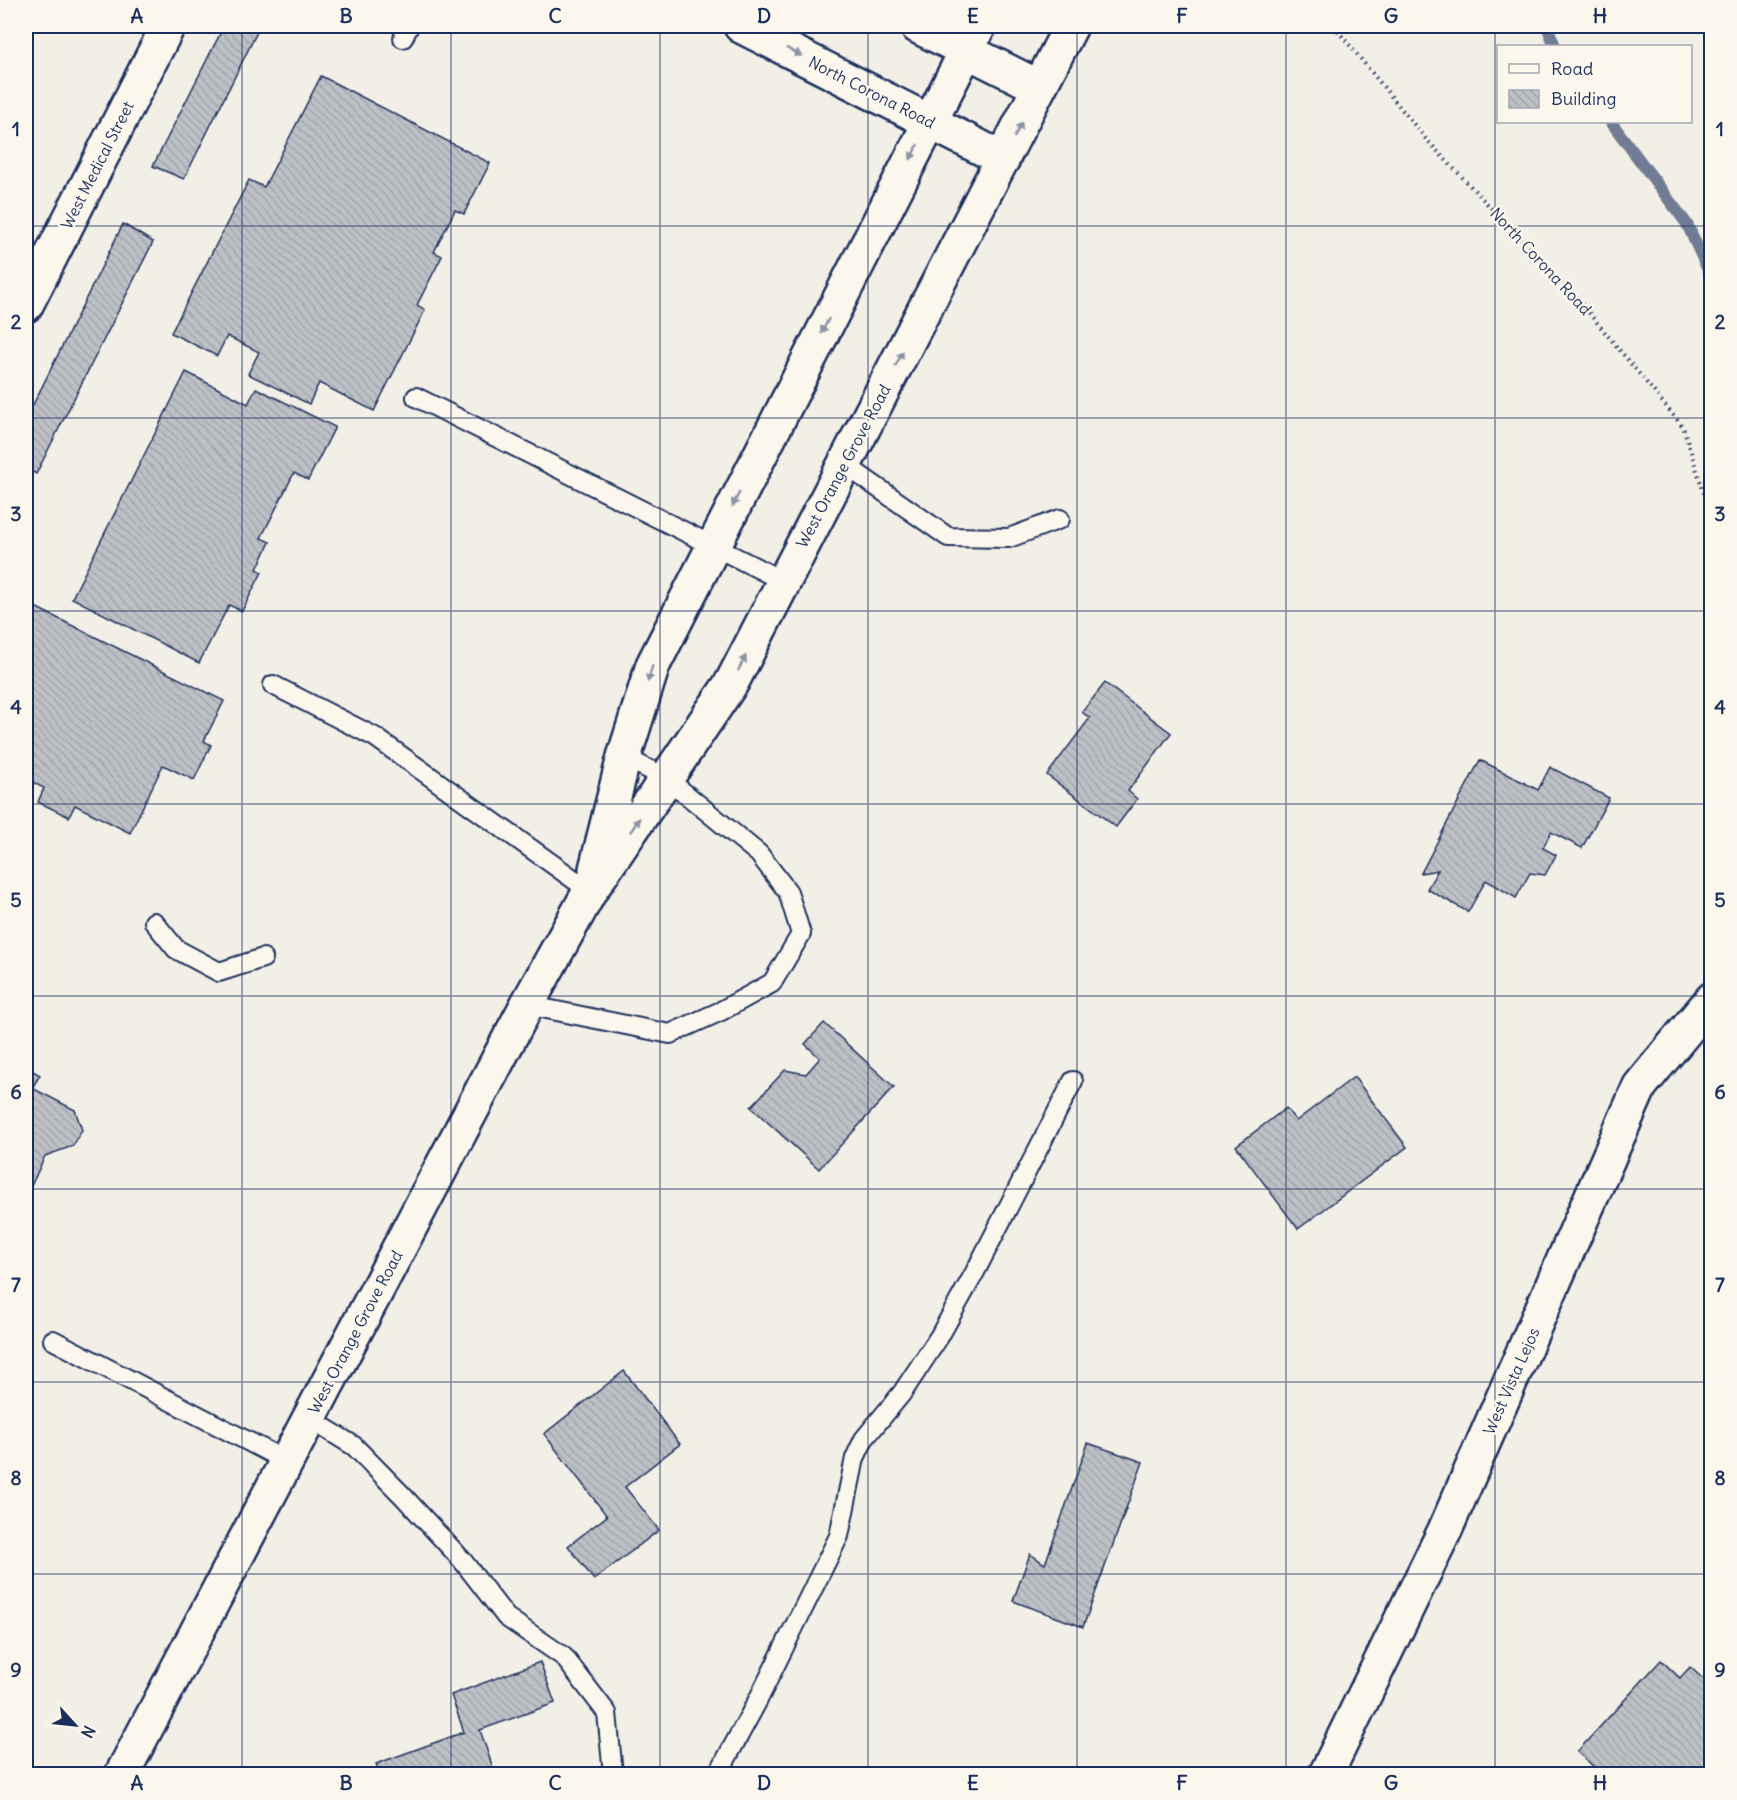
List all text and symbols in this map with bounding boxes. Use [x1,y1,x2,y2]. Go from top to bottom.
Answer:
text: A [131,3,144,28]
text: B [339,3,353,28]
text: C [548,3,562,28]
text: D [757,3,771,28]
text: E [967,3,979,28]
text: F [1176,3,1188,28]
text: G [1384,3,1398,28]
text: H [1593,3,1607,28]
legend [1497,45,1692,123]
one-way arrow [785,47,802,57]
street label: North Corona Road [805,51,939,133]
text: Road [1551,57,1594,80]
text: Building [1551,87,1616,110]
street label: West Medical Street [56,97,138,232]
text: 1 [12,116,20,141]
text: 1 [1716,116,1724,141]
one-way arrow [1013,121,1023,138]
one-way arrow [909,144,919,161]
street label: North Corona Road [1486,203,1596,319]
text: 2 [11,309,22,334]
text: 2 [1715,309,1726,334]
one-way arrow [820,318,830,335]
one-way arrow [894,350,904,367]
street label: West Orange Grove Road [791,381,895,551]
one-way arrow [731,491,740,508]
text: 3 [10,501,22,526]
text: 3 [1714,501,1726,526]
one-way arrow [737,654,747,671]
one-way arrow [645,665,654,683]
text: 4 [10,694,22,719]
text: 4 [1714,694,1726,719]
one-way arrow [629,818,641,834]
text: 5 [10,887,22,912]
text: 5 [1714,887,1726,912]
text: 6 [10,1079,22,1104]
text: 6 [1714,1079,1726,1104]
street label: West Orange Grove Road [303,1247,407,1417]
text: 7 [11,1272,21,1297]
text: 7 [1715,1272,1725,1297]
street label: West Vista Lejos [1478,1324,1544,1438]
text: 8 [10,1465,22,1490]
text: 8 [1714,1465,1726,1490]
text: 9 [10,1657,22,1682]
text: 9 [1714,1657,1726,1682]
north arrow [45,1695,105,1755]
text: N [77,1722,100,1741]
text: A [131,1770,144,1795]
text: B [339,1770,353,1795]
text: C [548,1770,562,1795]
text: D [757,1770,771,1795]
text: E [967,1770,979,1795]
text: F [1176,1770,1188,1795]
text: G [1384,1770,1398,1795]
text: H [1593,1770,1607,1795]

